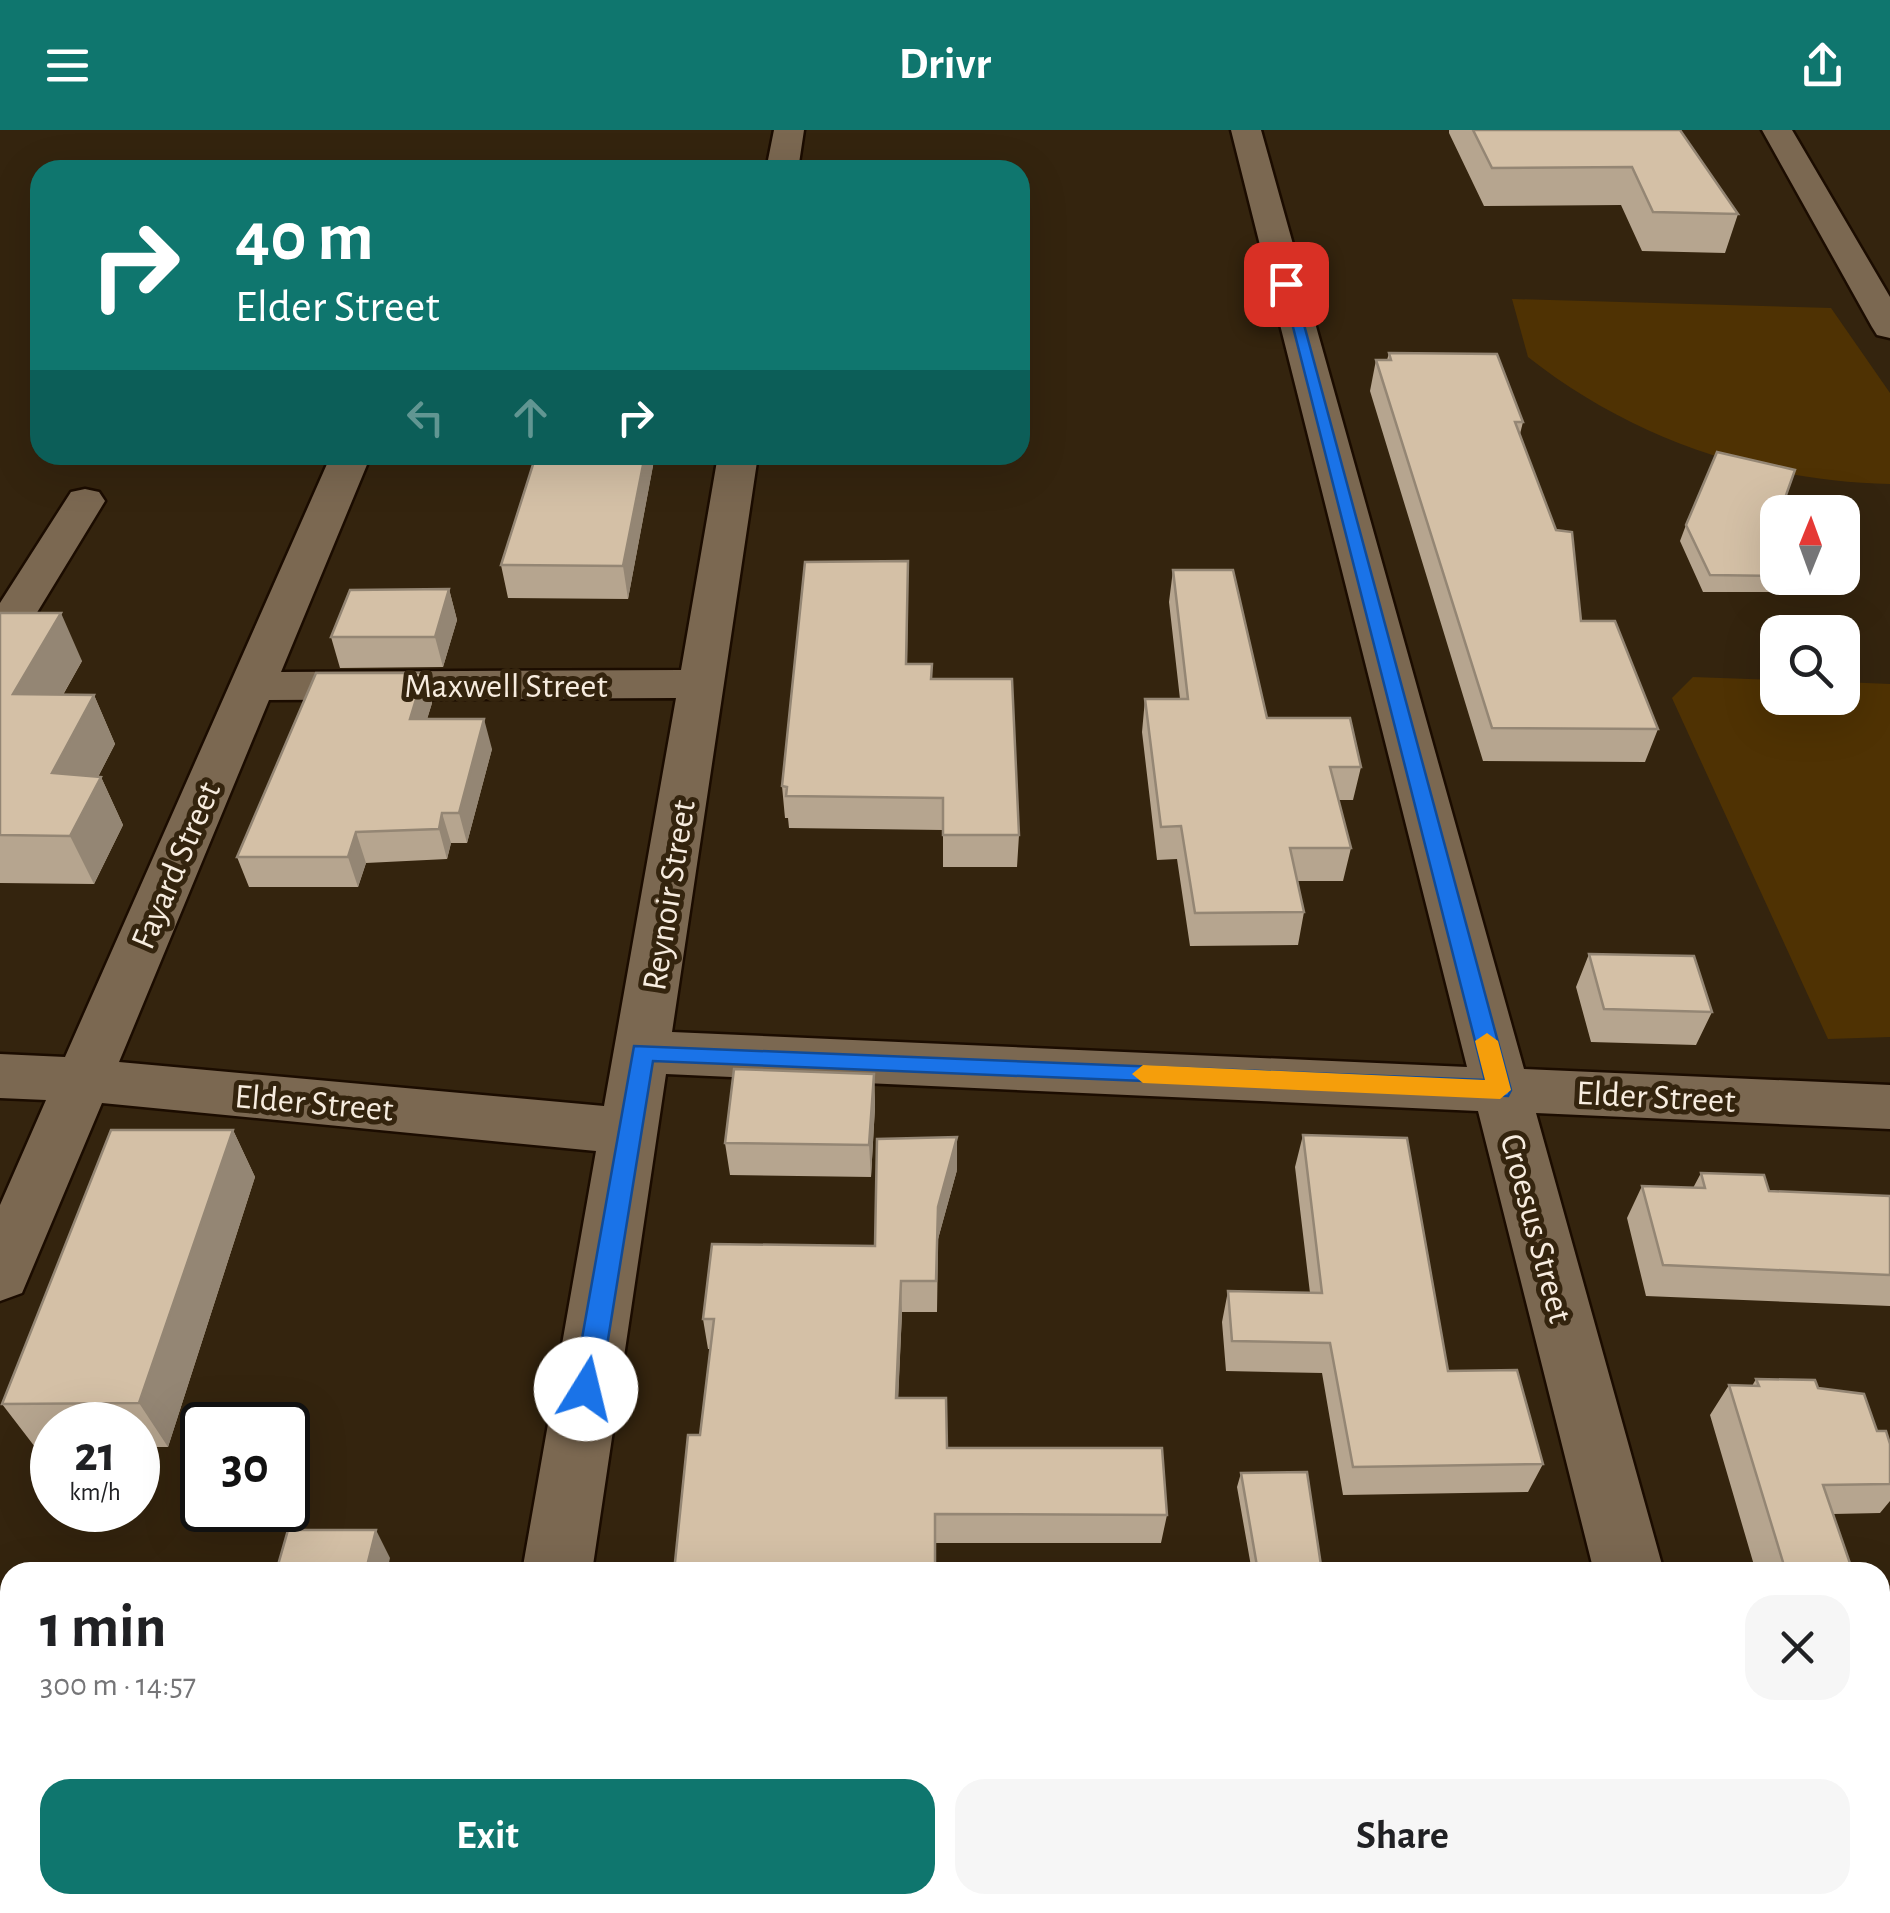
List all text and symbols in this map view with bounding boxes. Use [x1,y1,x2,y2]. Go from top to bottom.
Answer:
icon: menu [40,38,95,93]
icon: share [1795,38,1850,93]
text: Drivr [899,42,991,87]
icon: right [70,200,200,330]
text: 40 m [235,203,374,273]
pin [1244,242,1329,327]
icon: arrive [1259,257,1314,312]
text: Elder Street [235,285,440,330]
icon: left [398,390,453,445]
icon: ahead [503,390,558,445]
icon: right [608,390,663,445]
north arrow [1760,495,1860,595]
map controls [1760,495,1860,715]
button: search [1760,615,1860,715]
street label: Maxwell Street [404,669,608,704]
street label: Fayard Street [126,777,227,954]
street label: Reynoir Street [637,797,702,993]
street label: Elder Street [1576,1076,1736,1119]
street label: Elder Street [233,1079,395,1128]
street label: Croesus Street [1494,1130,1578,1327]
position arrow [534,1337,638,1441]
speed limit sign: 30 [180,1402,310,1532]
text: 21 [74,1430,116,1480]
text: km/h [69,1480,121,1505]
button: close [1745,1595,1850,1700]
text: 1 min [40,1598,166,1658]
text: 300 m · 14:57 [40,1669,196,1701]
button: Exit [40,1779,935,1894]
button: Share [955,1779,1850,1894]

